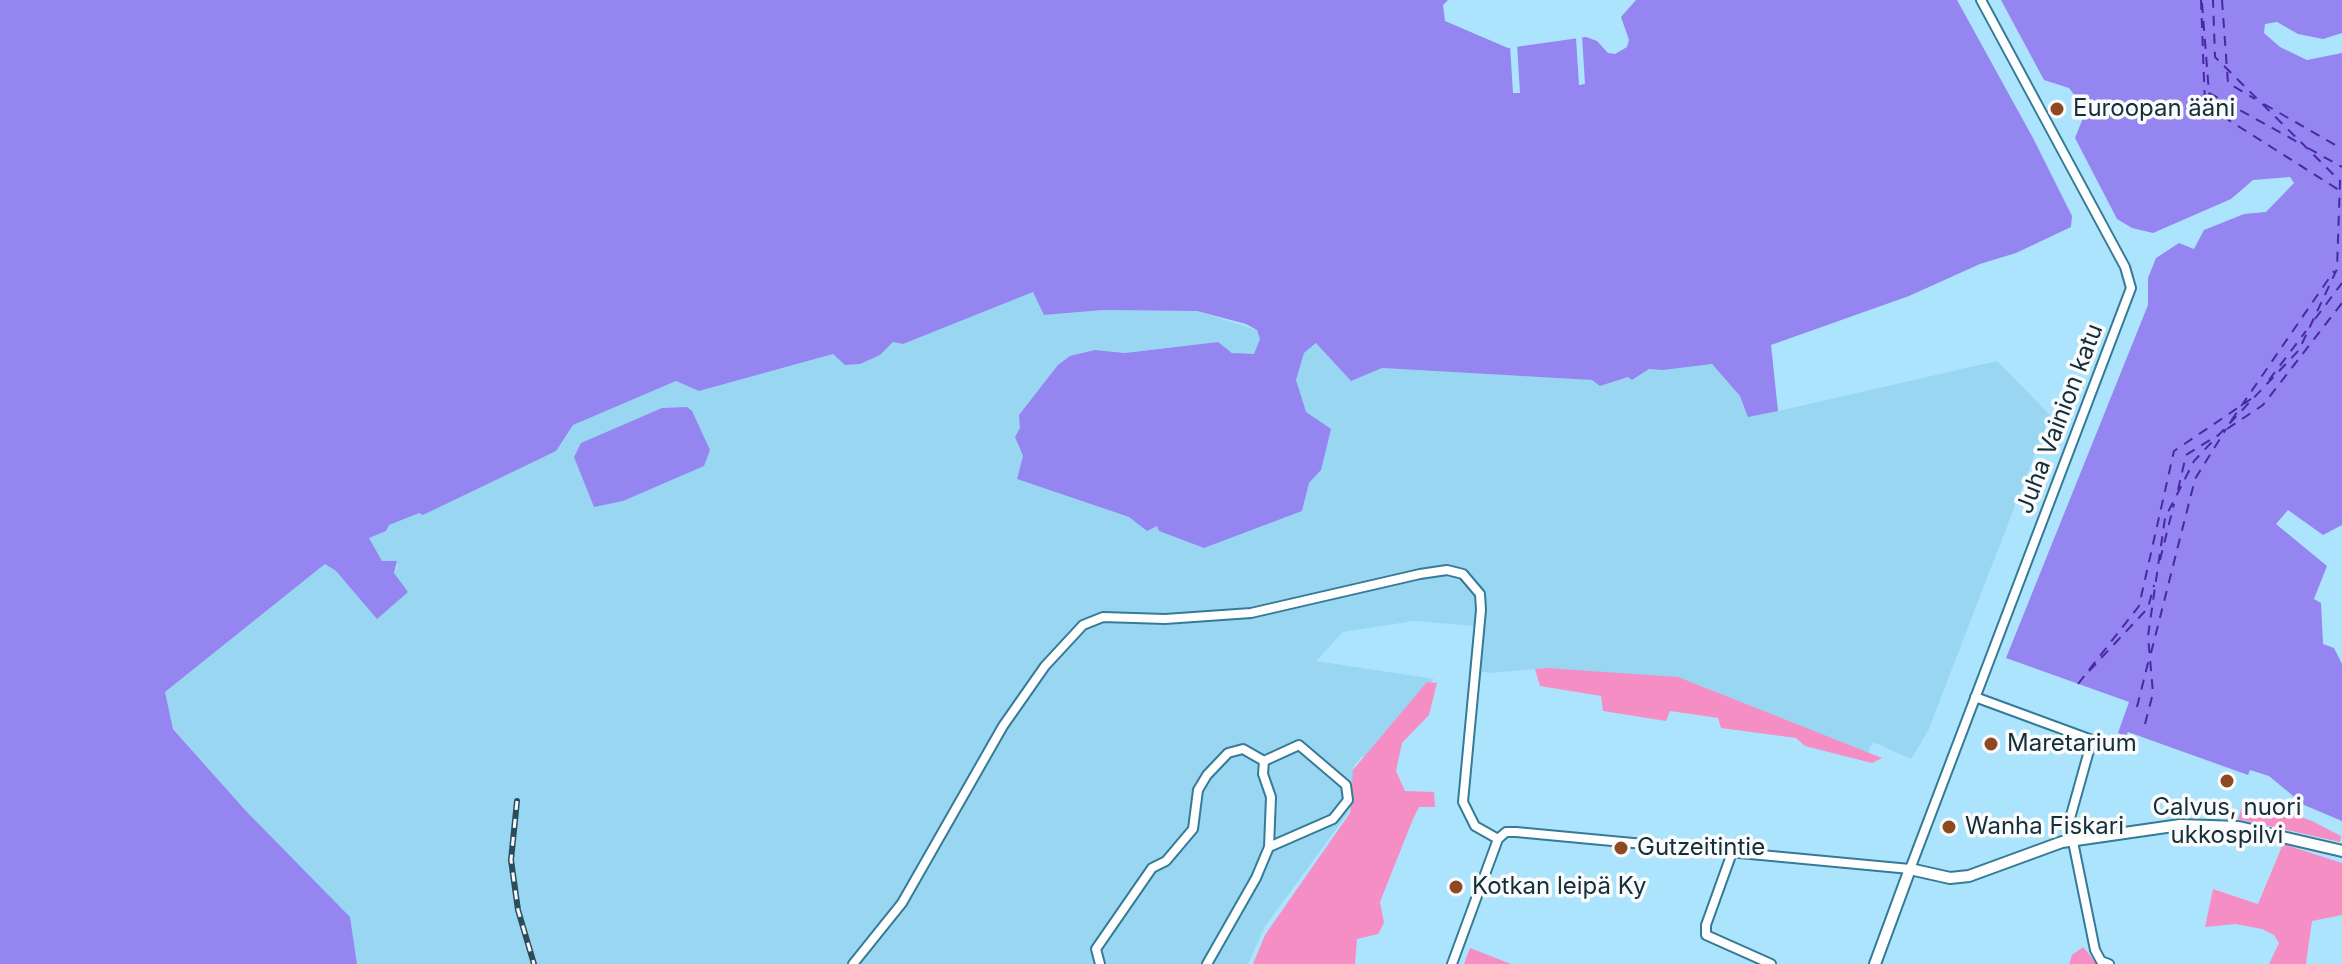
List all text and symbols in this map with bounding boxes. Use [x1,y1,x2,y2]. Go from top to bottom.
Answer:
place label: Euroopan ääni [2073,95,2235,123]
marker: Euroopan ääni [2048,100,2066,118]
street label: Juha Vainion katu [2011,320,2109,518]
place label: Maretarium [2007,730,2137,758]
marker: Maretarium [1982,735,2000,753]
marker: Calvus, nuori ukkospilvi [2218,772,2236,790]
place label: Calvus, nuori ukkospilvi [2153,794,2301,850]
place label: Wanha Fiskari [1965,813,2124,841]
marker: Wanha Fiskari [1940,818,1958,836]
place label: Gutzeitintie [1637,834,1765,862]
marker: Gutzeitintie [1612,839,1630,857]
place label: Kotkan leipä Ky [1472,873,1646,901]
marker: Kotkan leipä Ky [1447,878,1465,896]

